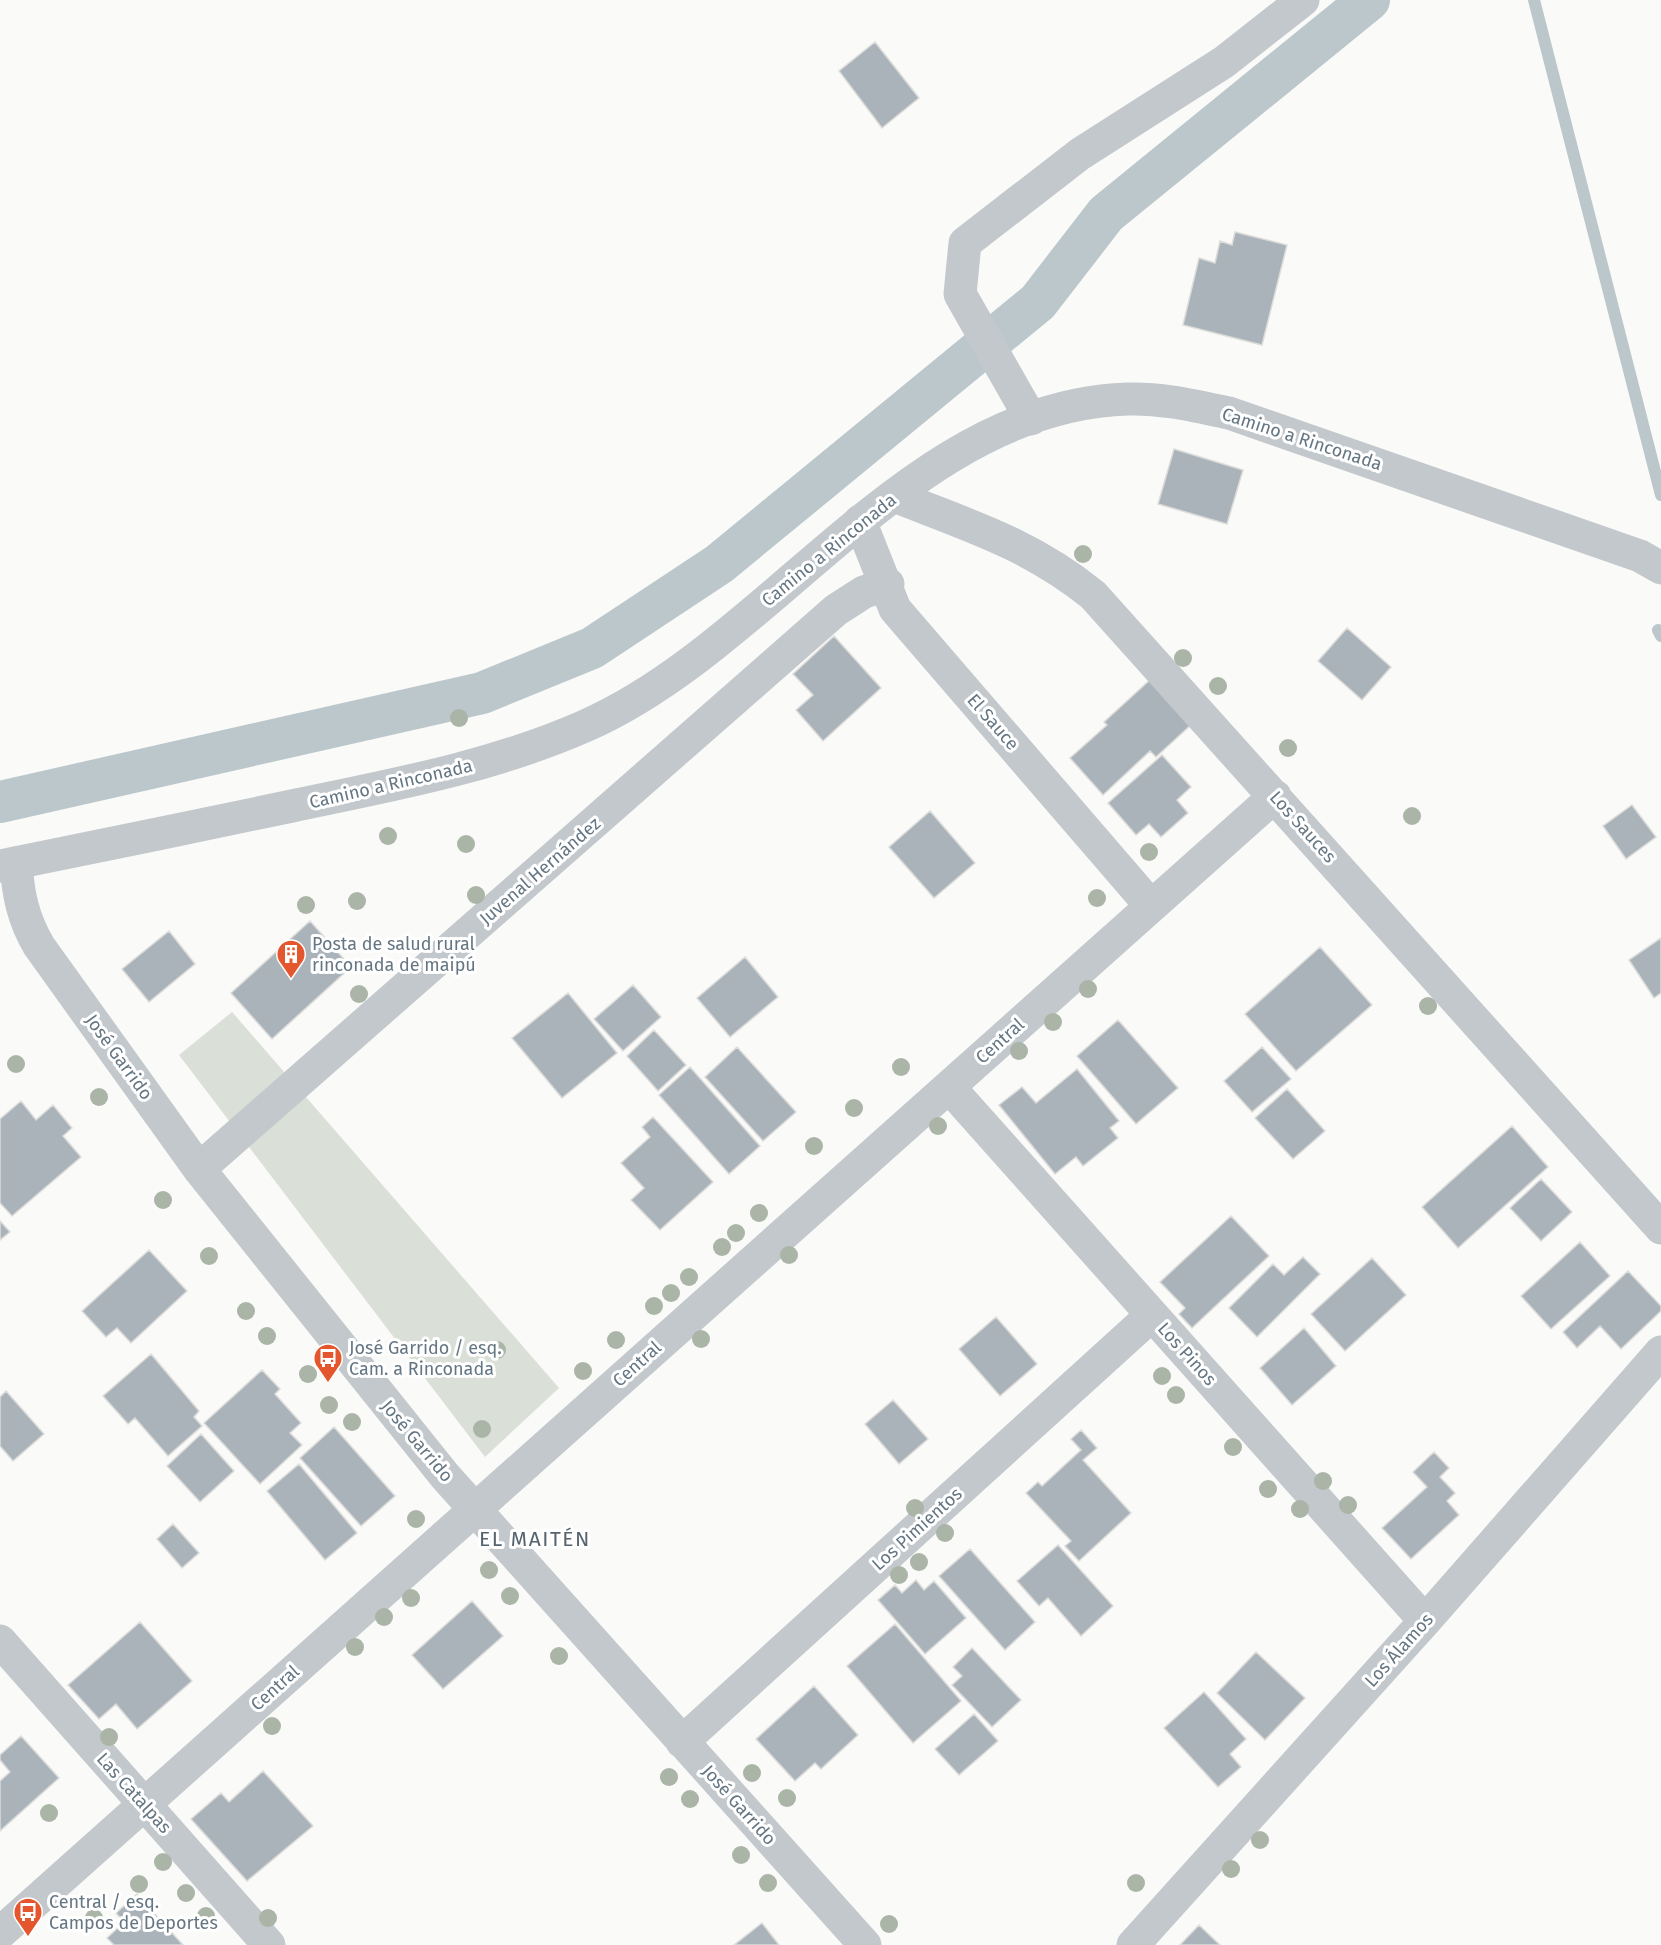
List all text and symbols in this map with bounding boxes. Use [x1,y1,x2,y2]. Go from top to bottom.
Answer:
street label: Camino a Rinconada [1219,403,1385,475]
street label: Camino a Rinconada [757,489,901,611]
street label: El Sauce [962,689,1024,755]
street label: Camino a Rinconada [307,755,475,813]
street label: Los Sauces [1265,787,1341,867]
street label: Juvenal Hernández [475,812,605,929]
place label: Posta de salud rural rinconada de maipú [312,933,476,976]
building icon: Posta de salud rural rinconada de maipú [275,938,307,980]
street label: José Garrido [81,1010,157,1104]
street label: Central [971,1013,1029,1069]
street label: Los Pinos [1153,1318,1221,1390]
street label: Central [608,1336,666,1392]
place label: José Garrido / esq. Cam. a Rinconada [349,1337,502,1380]
bus stop icon: José Garrido / esq. Cam. a Rinconada [312,1342,344,1384]
street label: José Garrido [376,1395,458,1487]
street label: Los Pimientos [867,1483,967,1575]
district label: EL MAITÉN [479,1526,591,1552]
street label: Los Álamos [1359,1608,1438,1691]
street label: Central [246,1660,304,1716]
street label: Las Catalpas [92,1748,176,1838]
street label: José Garrido [697,1760,781,1850]
place label: Central / esq. Campos de Deportes [49,1891,218,1934]
bus stop icon: Central / esq. Campos de Deportes [12,1896,44,1938]

